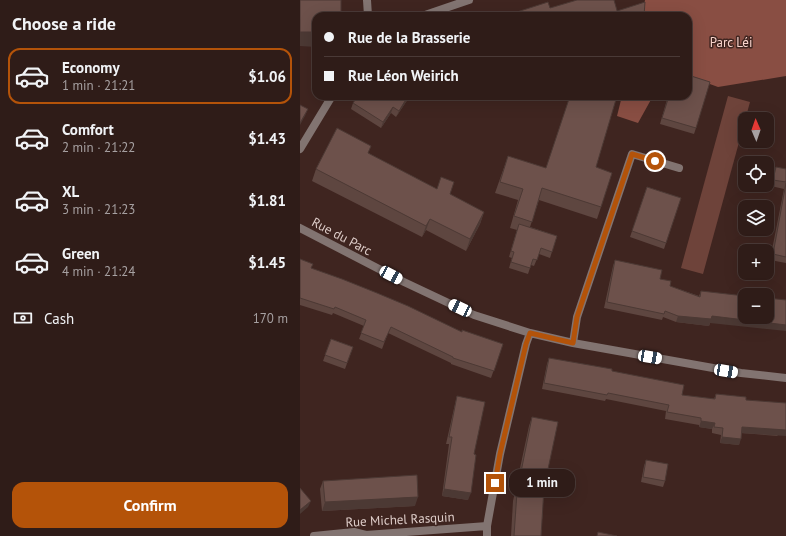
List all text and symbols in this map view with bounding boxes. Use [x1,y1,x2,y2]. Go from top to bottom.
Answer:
text: Choose a ride [12,12,116,35]
text: Rue de la Brasserie [348,28,470,47]
park label: Parc Léi [710,34,752,51]
icon: car [14,58,50,94]
text: Economy [62,58,120,77]
text: Rue Léon Weirich [348,66,459,85]
text: $1.06 [248,67,286,86]
text: 1 min · 21:21 [62,77,135,94]
north arrow [738,112,774,148]
map controls [738,112,774,324]
icon: car [14,120,50,156]
text: Comfort [62,120,114,139]
text: $1.43 [248,129,286,148]
text: 2 min · 21:22 [62,139,135,156]
route start [646,152,664,170]
button: locate [738,156,774,192]
icon: car [14,182,50,218]
text: XL [62,182,79,201]
text: $1.81 [248,191,286,210]
button: layers [738,200,774,236]
text: 3 min · 21:23 [62,201,135,218]
street label: Rue du Parc [309,214,375,259]
icon: car [14,244,50,280]
text: Green [62,244,100,263]
button: + [738,244,774,280]
text: $1.45 [248,253,286,272]
text: 4 min · 21:24 [62,263,135,280]
car [378,264,404,286]
button: − [738,288,774,324]
car [447,297,473,319]
icon: cash [12,307,34,329]
text: Cash [44,309,74,328]
text: 170 m [253,310,288,327]
car [637,349,663,365]
car [713,363,739,379]
callout: 1 min [509,469,575,497]
route end [486,474,504,492]
text: 1 min [526,474,558,491]
button: Confirm [12,482,288,528]
street label: Rue Michel Rasquin [345,508,455,531]

